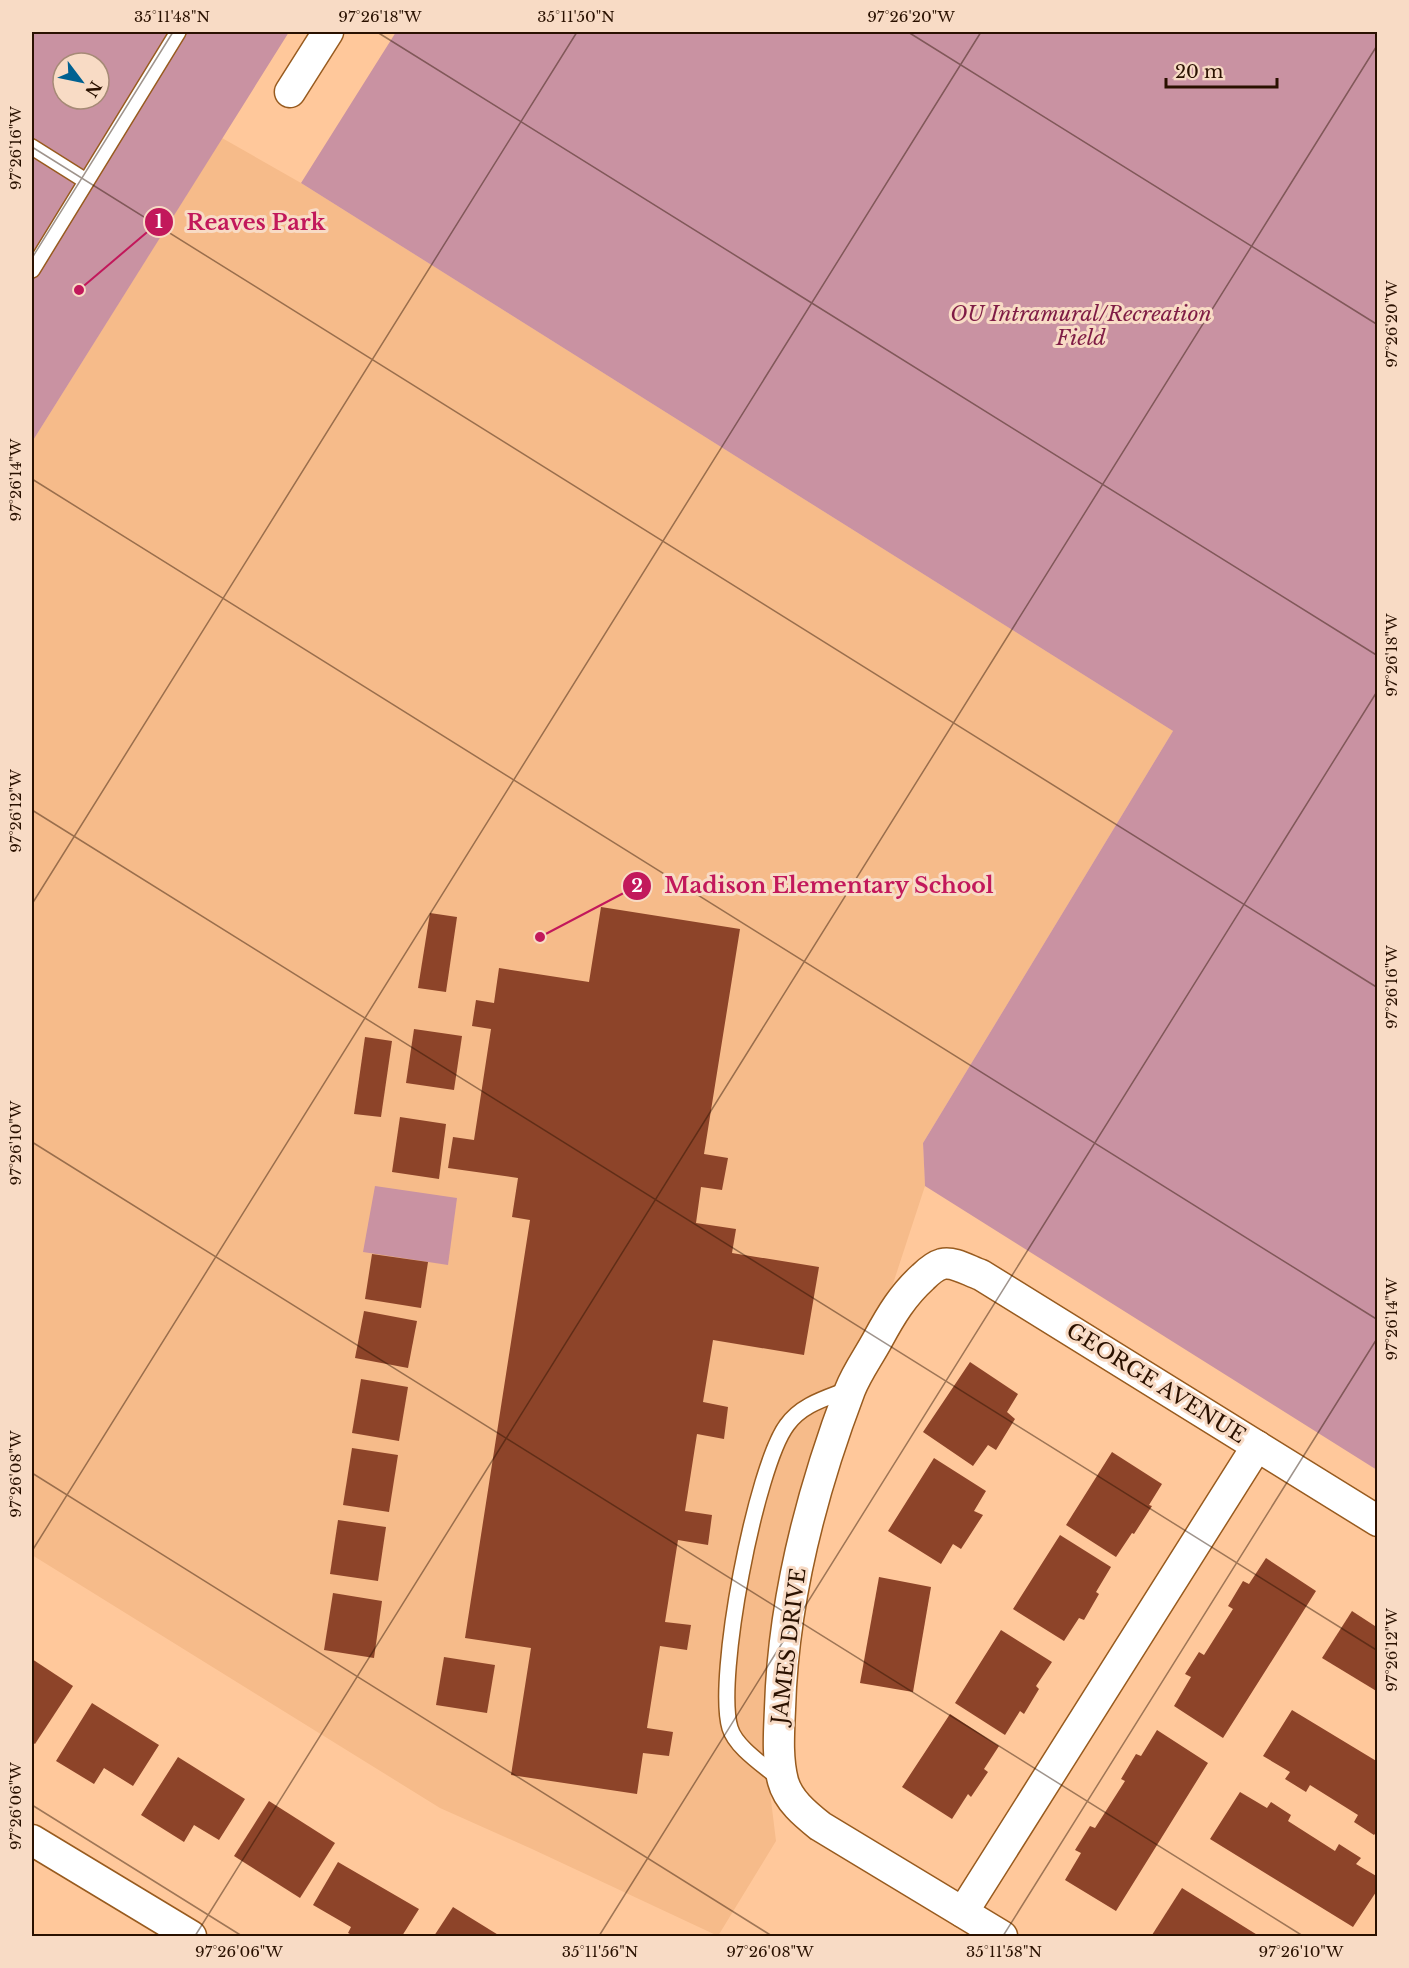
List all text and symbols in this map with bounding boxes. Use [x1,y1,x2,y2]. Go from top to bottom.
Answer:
text: 35°11'48"N [134,7,210,26]
text: 97°26'18"W [338,7,422,26]
text: 35°11'50"N [537,7,615,26]
text: 97°26'20"W [867,7,955,26]
north arrow [51,51,111,111]
scale bar [1166,51,1277,89]
text: 20 m [1175,61,1223,83]
text: N [81,77,106,101]
text: 97°26'16"W [6,106,25,190]
callout: Reaves Park [144,202,337,242]
text: Reaves Park [187,209,326,236]
text: 1 [155,211,163,233]
text: 97°26'20"W [1382,280,1401,368]
park label: OU Intramural/Recreation Field [950,301,1212,351]
text: 97°26'14"W [6,438,25,521]
text: 97°26'18"W [1382,613,1401,697]
text: 97°26'12"W [6,769,25,853]
callout: Madison Elementary School [622,866,1006,906]
text: Madison Elementary School [664,872,994,899]
text: 2 [631,875,643,897]
text: 97°26'16"W [1382,945,1401,1029]
text: 97°26'10"W [6,1100,25,1186]
text: 97°26'14"W [1382,1277,1401,1360]
street label: GEORGE AVENUE [1061,1317,1251,1449]
text: 97°26'08"W [6,1430,25,1518]
street label: JAMES DRIVE [766,1566,811,1729]
text: 97°26'12"W [1382,1608,1401,1692]
text: 97°26'06"W [6,1762,25,1850]
text: 97°26'06"W [195,1942,283,1961]
text: 35°11'56"N [562,1942,638,1961]
text: 97°26'08"W [726,1942,814,1961]
text: 35°11'58"N [966,1942,1042,1961]
text: 97°26'10"W [1258,1942,1344,1961]

